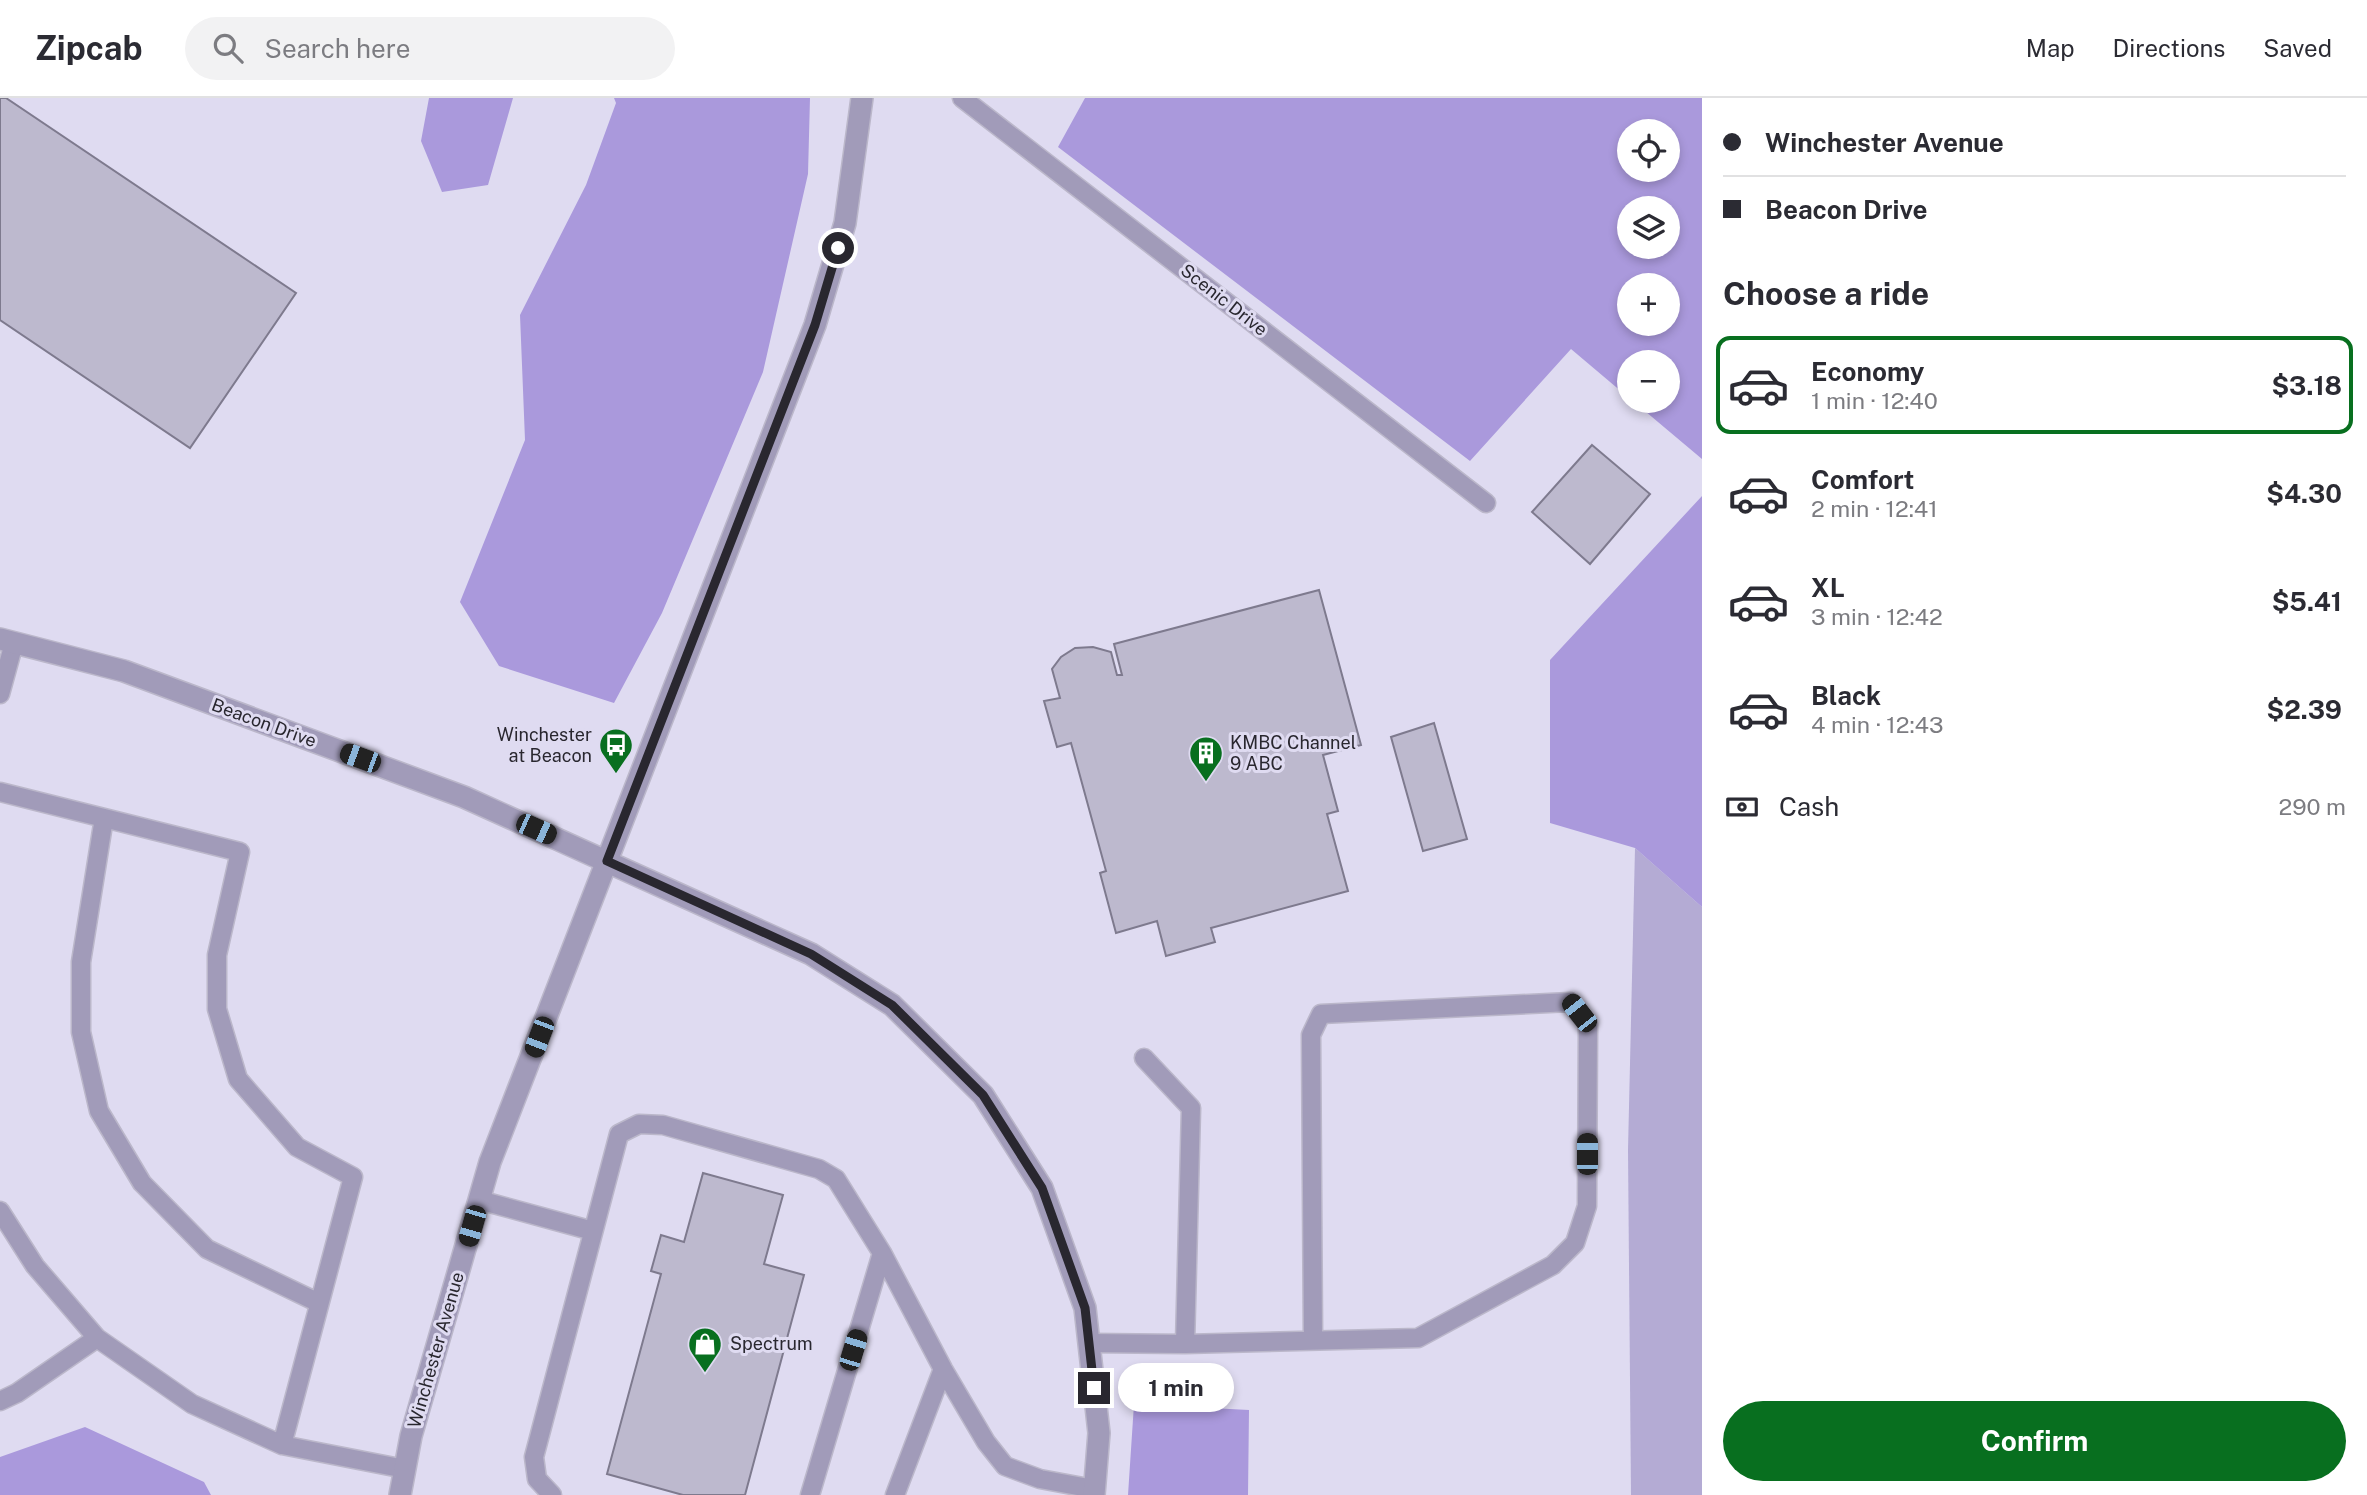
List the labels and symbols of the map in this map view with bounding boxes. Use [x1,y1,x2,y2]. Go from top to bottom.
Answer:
route start [822,232,854,264]
street label: Scenic Drive [1177,259,1272,340]
street label: Beacon Drive [209,694,319,751]
place label: Winchester at Beacon [497,724,592,766]
bus stop icon: Winchester at Beacon [597,726,635,775]
place label: KMBC Channel 9 ABC [1230,732,1356,774]
building icon: KMBC Channel 9 ABC [1187,734,1225,783]
car [337,741,384,775]
car [513,811,560,847]
car [1558,990,1601,1036]
car [522,1014,557,1060]
car [1577,1133,1598,1175]
car [457,1203,488,1249]
street label: Winchester Avenue [403,1269,468,1430]
shop icon: Spectrum [686,1325,724,1374]
car [837,1327,870,1373]
place label: Spectrum [730,1333,813,1354]
callout: 1 min [1118,1364,1234,1412]
route end [1078,1372,1110,1404]

